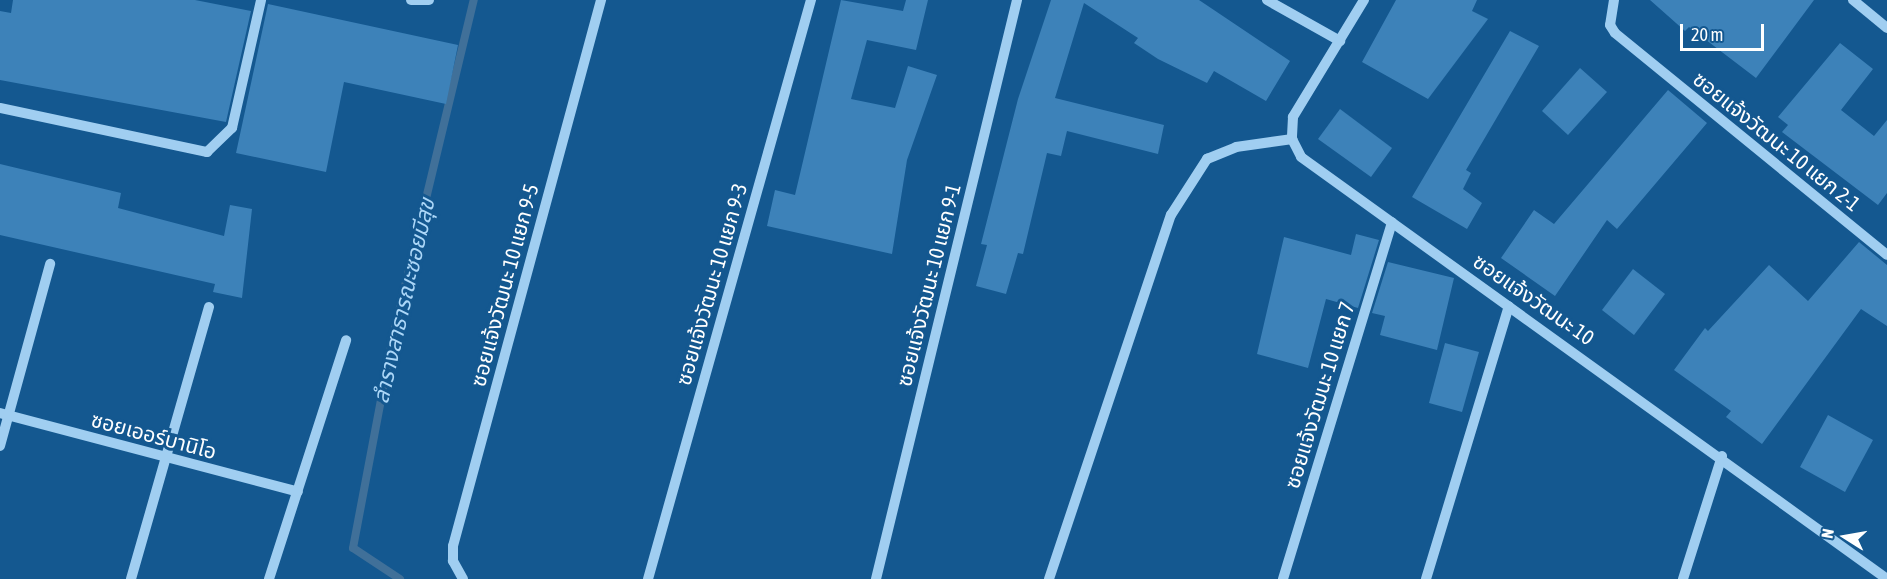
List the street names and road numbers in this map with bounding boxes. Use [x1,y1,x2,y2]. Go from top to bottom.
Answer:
street label: ซอยแจ้งวัฒนะ 10 แยก 2-1 [1688,66,1866,216]
street label: ซอยแจ้งวัฒนะ 10 แยก 9-3 [670,180,752,388]
street label: ซอยแจ้งวัฒนะ 10 แยก 9-5 [465,181,543,389]
street label: ซอยแจ้งวัฒนะ 10 แยก 9-1 [891,181,965,389]
street label: ซอยแจ้งวัฒนะ 10 [1469,248,1599,350]
street label: ซอยแจ้งวัฒนะ 10 แยก 7 [1279,299,1359,491]
street label: ซอยเออร์บานิโอ [88,406,220,464]

